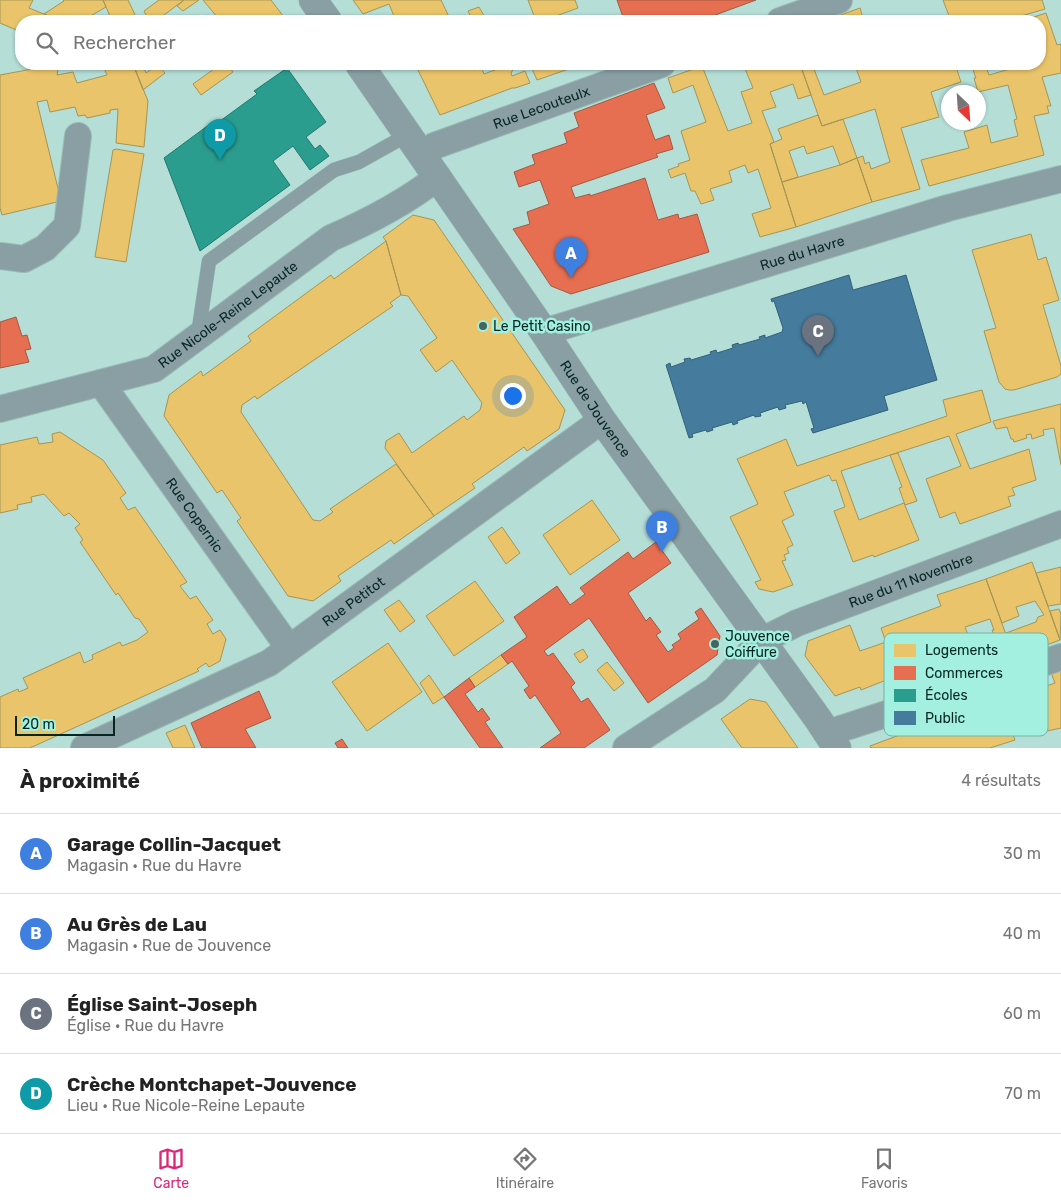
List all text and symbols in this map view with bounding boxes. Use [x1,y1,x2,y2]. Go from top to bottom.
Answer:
search box [15,15,1046,70]
icon: search [33,29,61,57]
text: Rechercher [73,31,176,54]
street label: Rue Lecouteulx [491,83,593,133]
north arrow [941,85,986,130]
pin: D [204,119,236,160]
street label: Rue du Havre [758,232,847,274]
pin: A [555,237,587,278]
street label: Rue Nicole-Reine Lepaute [155,257,301,372]
pin: C [802,315,834,356]
place label: Le Petit Casino [493,318,591,335]
marker: Le Petit Casino [477,320,489,332]
street label: Rue de Jouvence [556,357,634,461]
your location [500,383,526,409]
street label: Rue Copernic [162,475,227,556]
pin: B [646,511,678,552]
street label: Rue du 11 Novembre [846,550,975,612]
street label: Rue Petitot [319,573,389,630]
place label: Jouvence Coiffure [725,628,790,661]
legend [884,633,1048,736]
marker: Jouvence Coiffure [709,638,721,650]
text: Logements [925,642,998,659]
text: Commerces [925,665,1003,682]
text: Écoles [925,686,968,704]
text: Public [925,710,966,727]
scale bar [15,713,115,736]
text: 20 m [22,716,55,733]
text: À proximité [20,768,140,793]
text: 4 résultats [961,771,1041,790]
text: Garage Collin-Jacquet [67,833,281,856]
text: A [30,844,42,863]
text: 30 m [1003,844,1041,863]
text: Magasin · Rue du Havre [67,856,242,875]
text: Au Grès de Lau [67,913,207,936]
text: B [30,924,42,943]
text: 40 m [1003,924,1041,943]
text: Magasin · Rue de Jouvence [67,936,271,955]
text: Église Saint-Joseph [67,993,257,1016]
text: C [30,1004,42,1023]
text: 60 m [1003,1004,1041,1023]
text: Église · Rue du Havre [67,1016,224,1035]
text: Crèche Montchapet-Jouvence [67,1073,357,1096]
text: D [30,1084,42,1103]
text: 70 m [1004,1084,1041,1103]
text: Lieu · Rue Nicole-Reine Lepaute [67,1096,305,1115]
tab: Carte [153,1145,189,1192]
tab: Itinéraire [496,1145,554,1192]
tab: Favoris [861,1145,908,1192]

